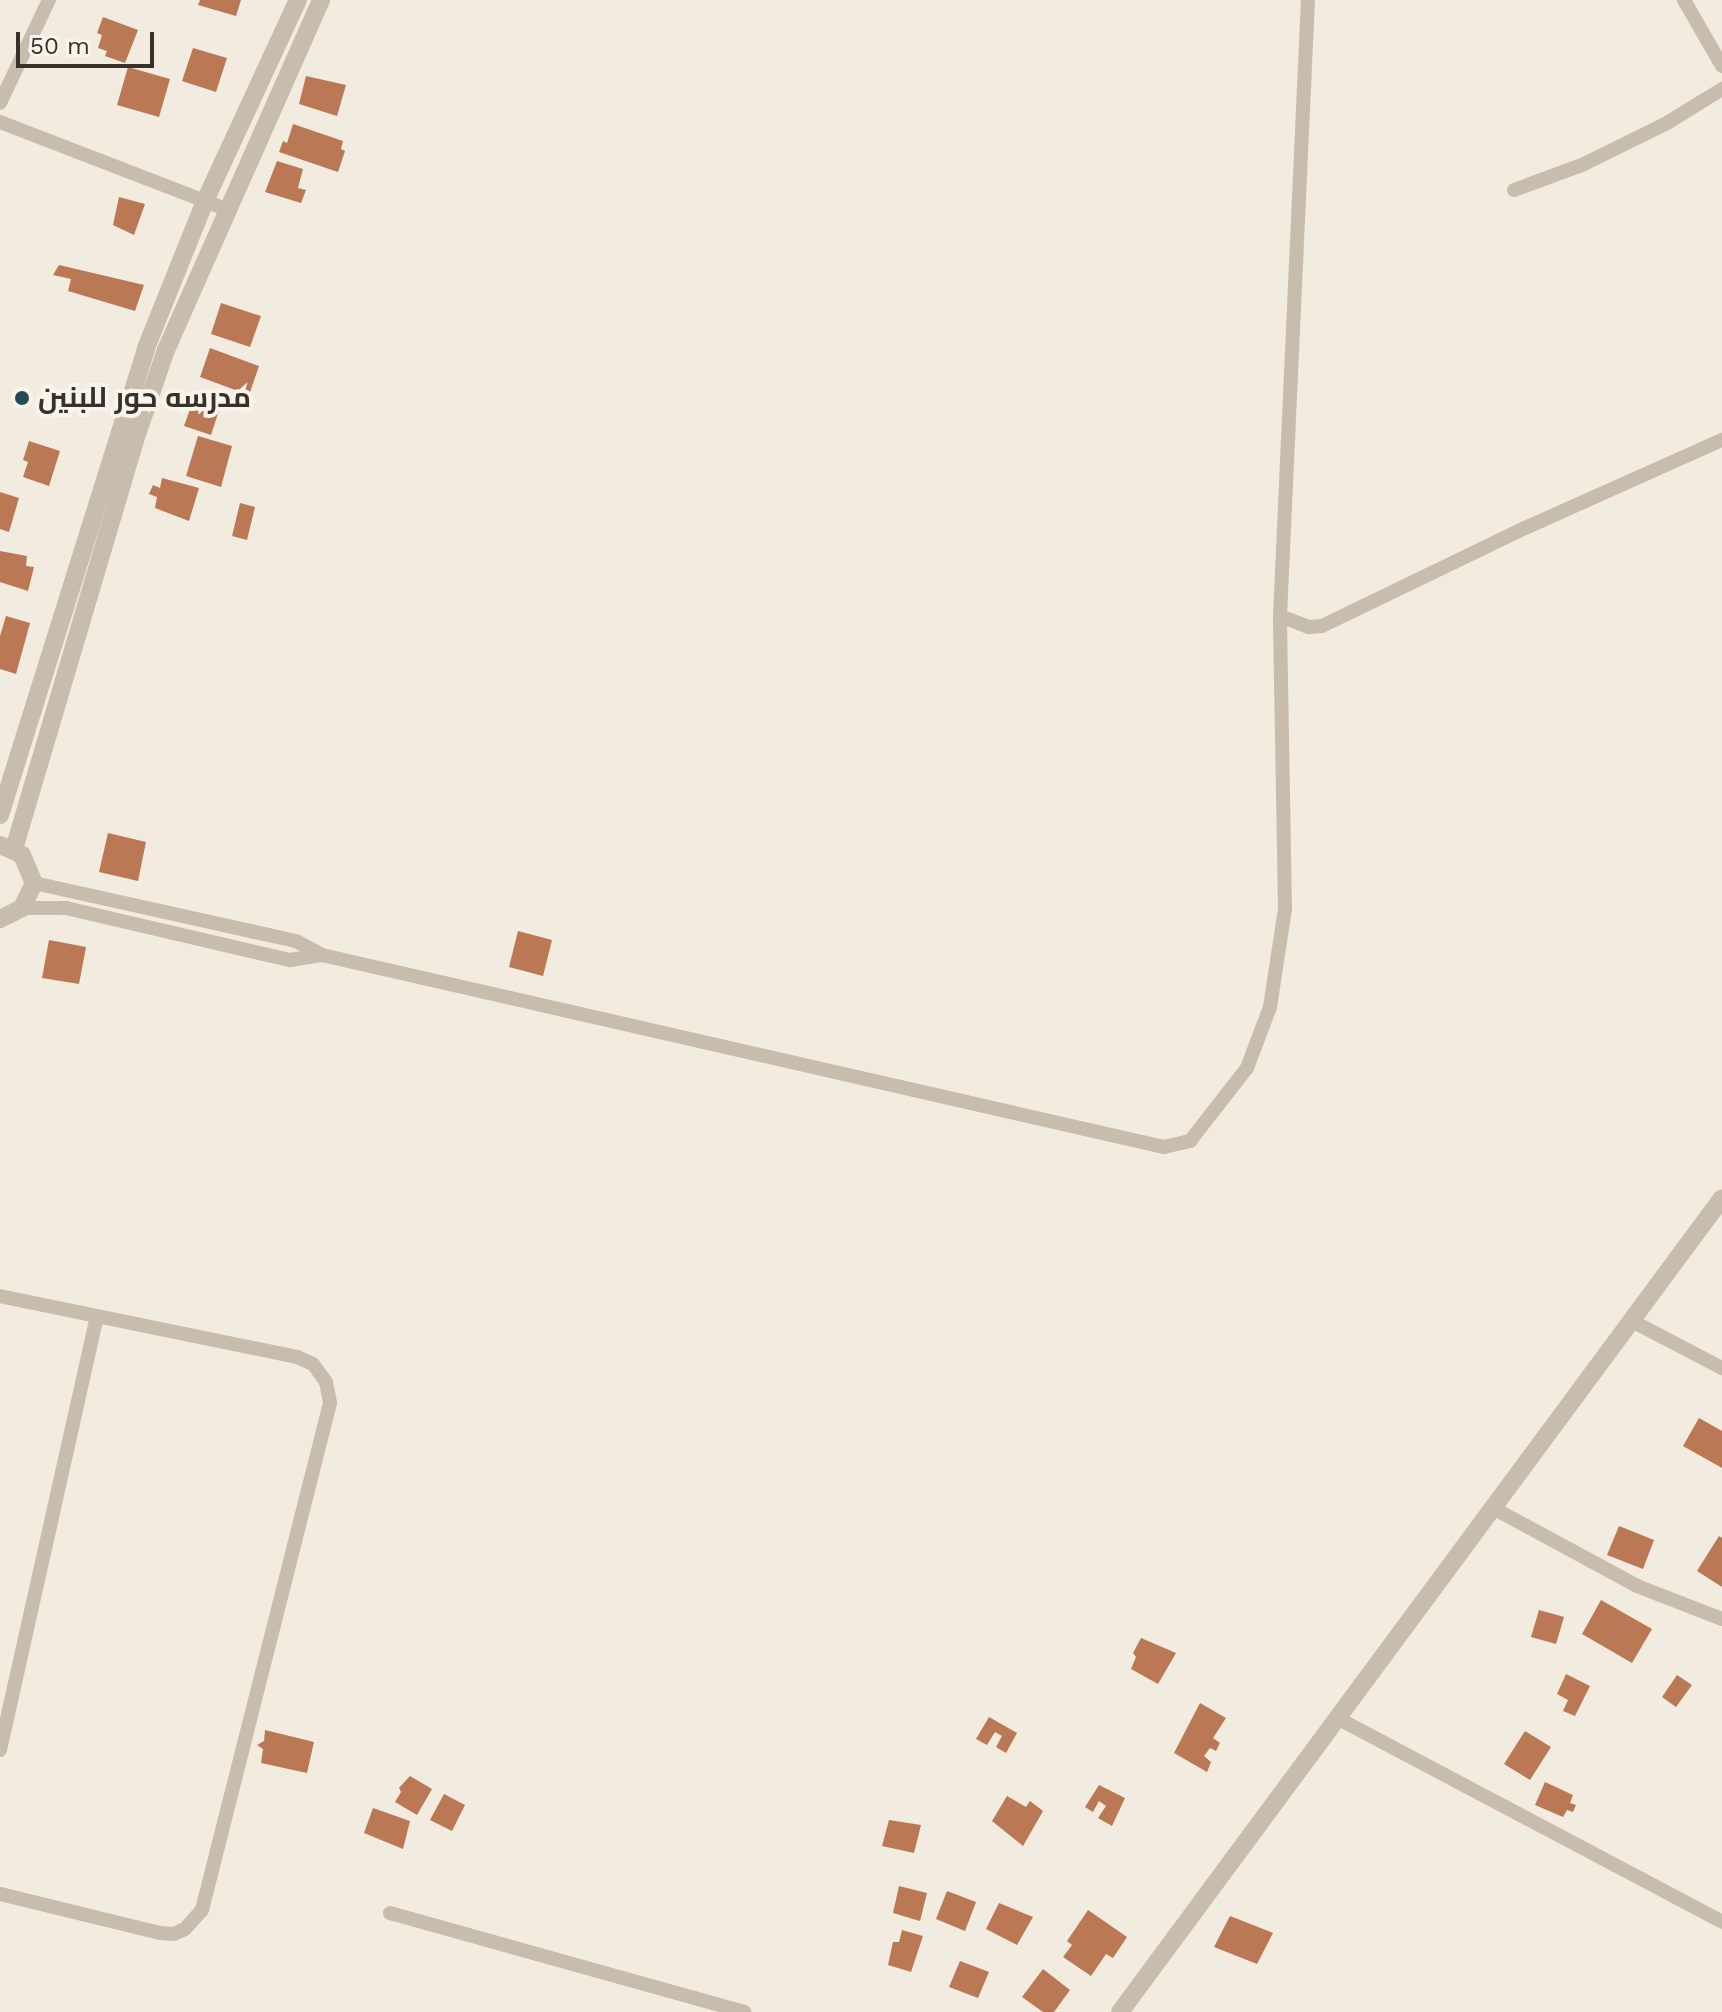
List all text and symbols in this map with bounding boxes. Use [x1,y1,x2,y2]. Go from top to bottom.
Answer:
scale bar [20,16,158,66]
text: 50 m [30,32,90,60]
place label: مدرسه حور للبنين [38,381,251,415]
marker: مدرسه حور للبنين [13,389,31,407]

